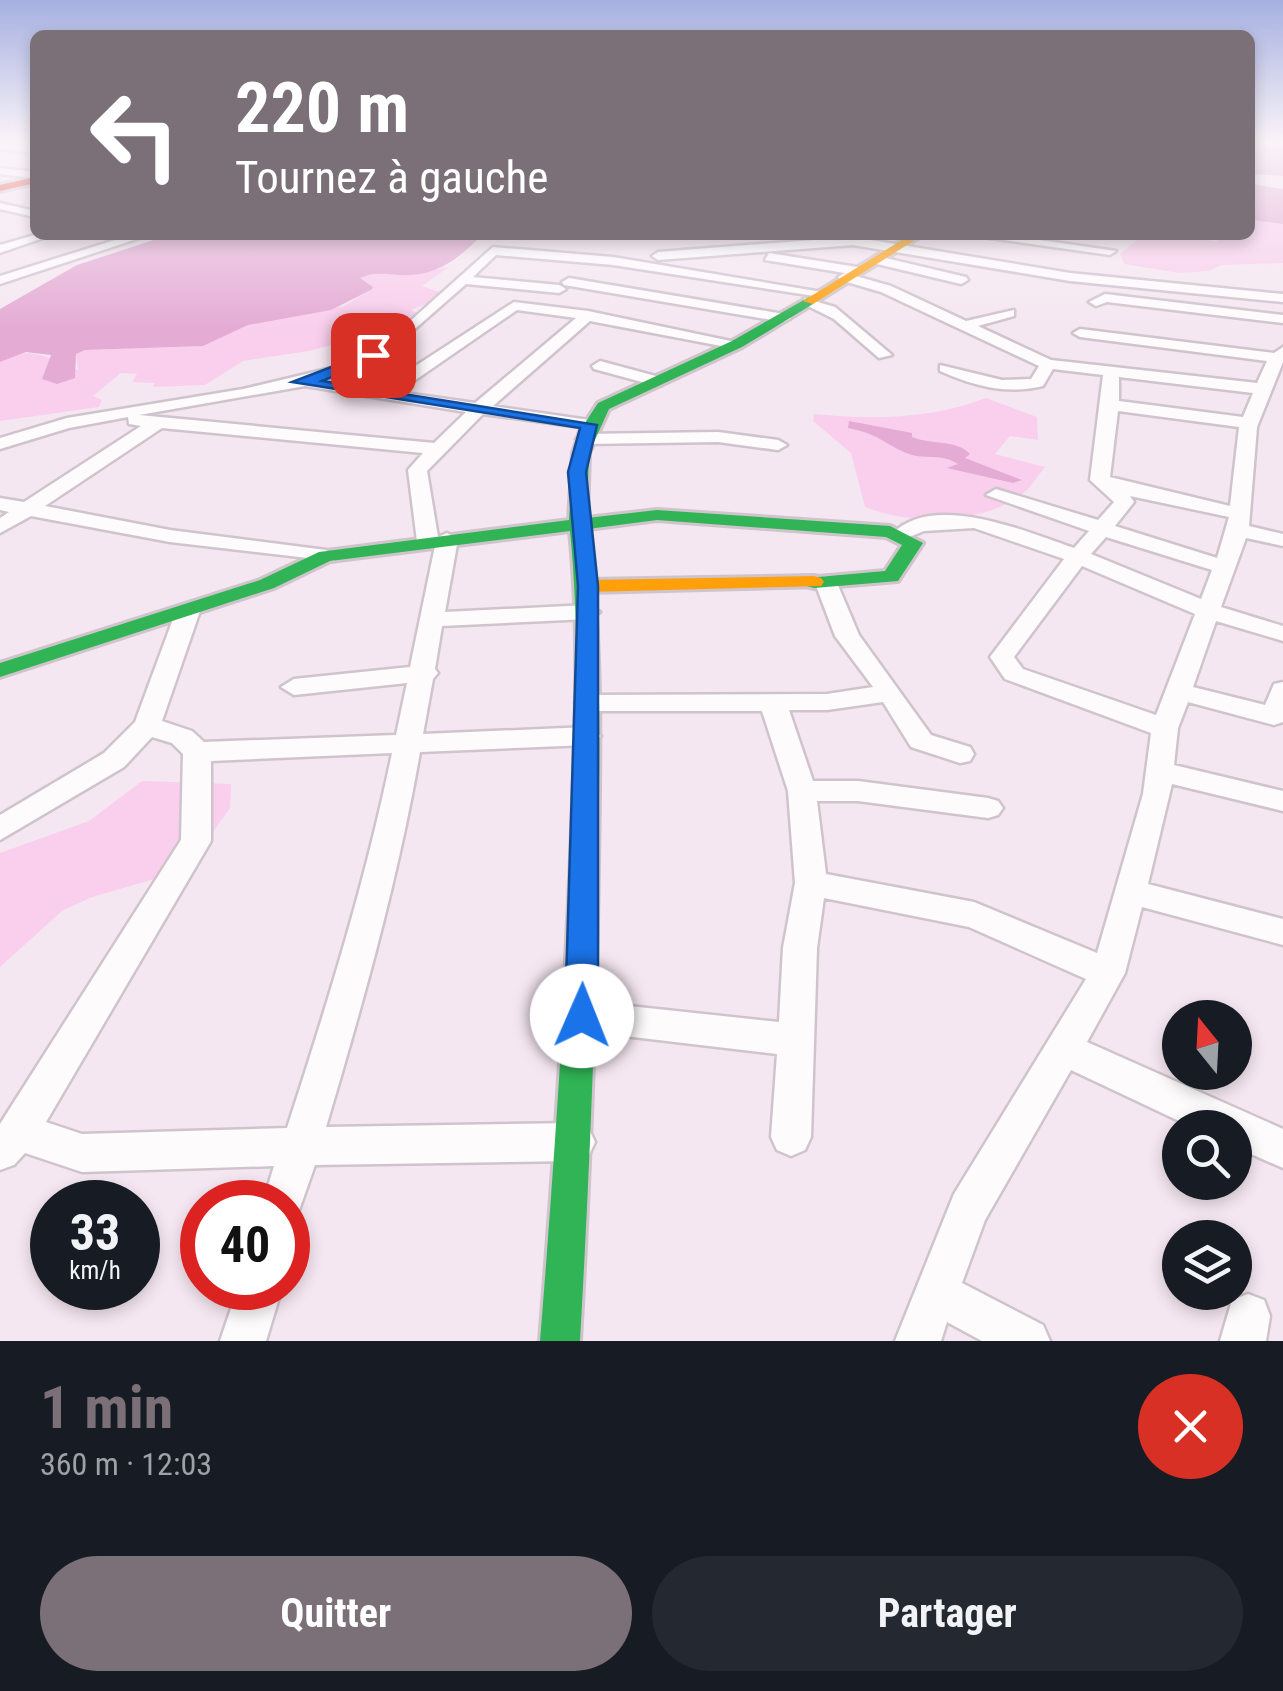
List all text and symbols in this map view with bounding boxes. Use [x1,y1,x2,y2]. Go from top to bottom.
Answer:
text: 220 m [235,67,409,149]
icon: left [70,70,200,200]
text: Tournez à gauche [235,151,548,204]
pin [331,313,416,398]
icon: arrive [346,328,401,383]
position arrow [530,964,634,1068]
north arrow [1162,1000,1252,1090]
map controls [1162,1000,1252,1310]
button: search [1162,1110,1252,1200]
speed limit sign: 40 [180,1180,310,1310]
text: 33 [70,1204,120,1262]
button: layers [1162,1220,1252,1310]
text: km/h [69,1256,121,1285]
text: 1 min [40,1372,173,1443]
button: close [1138,1374,1243,1479]
text: 360 m · 12:03 [40,1445,212,1483]
button: Quitter [40,1556,632,1671]
button: Partager [652,1556,1243,1671]

